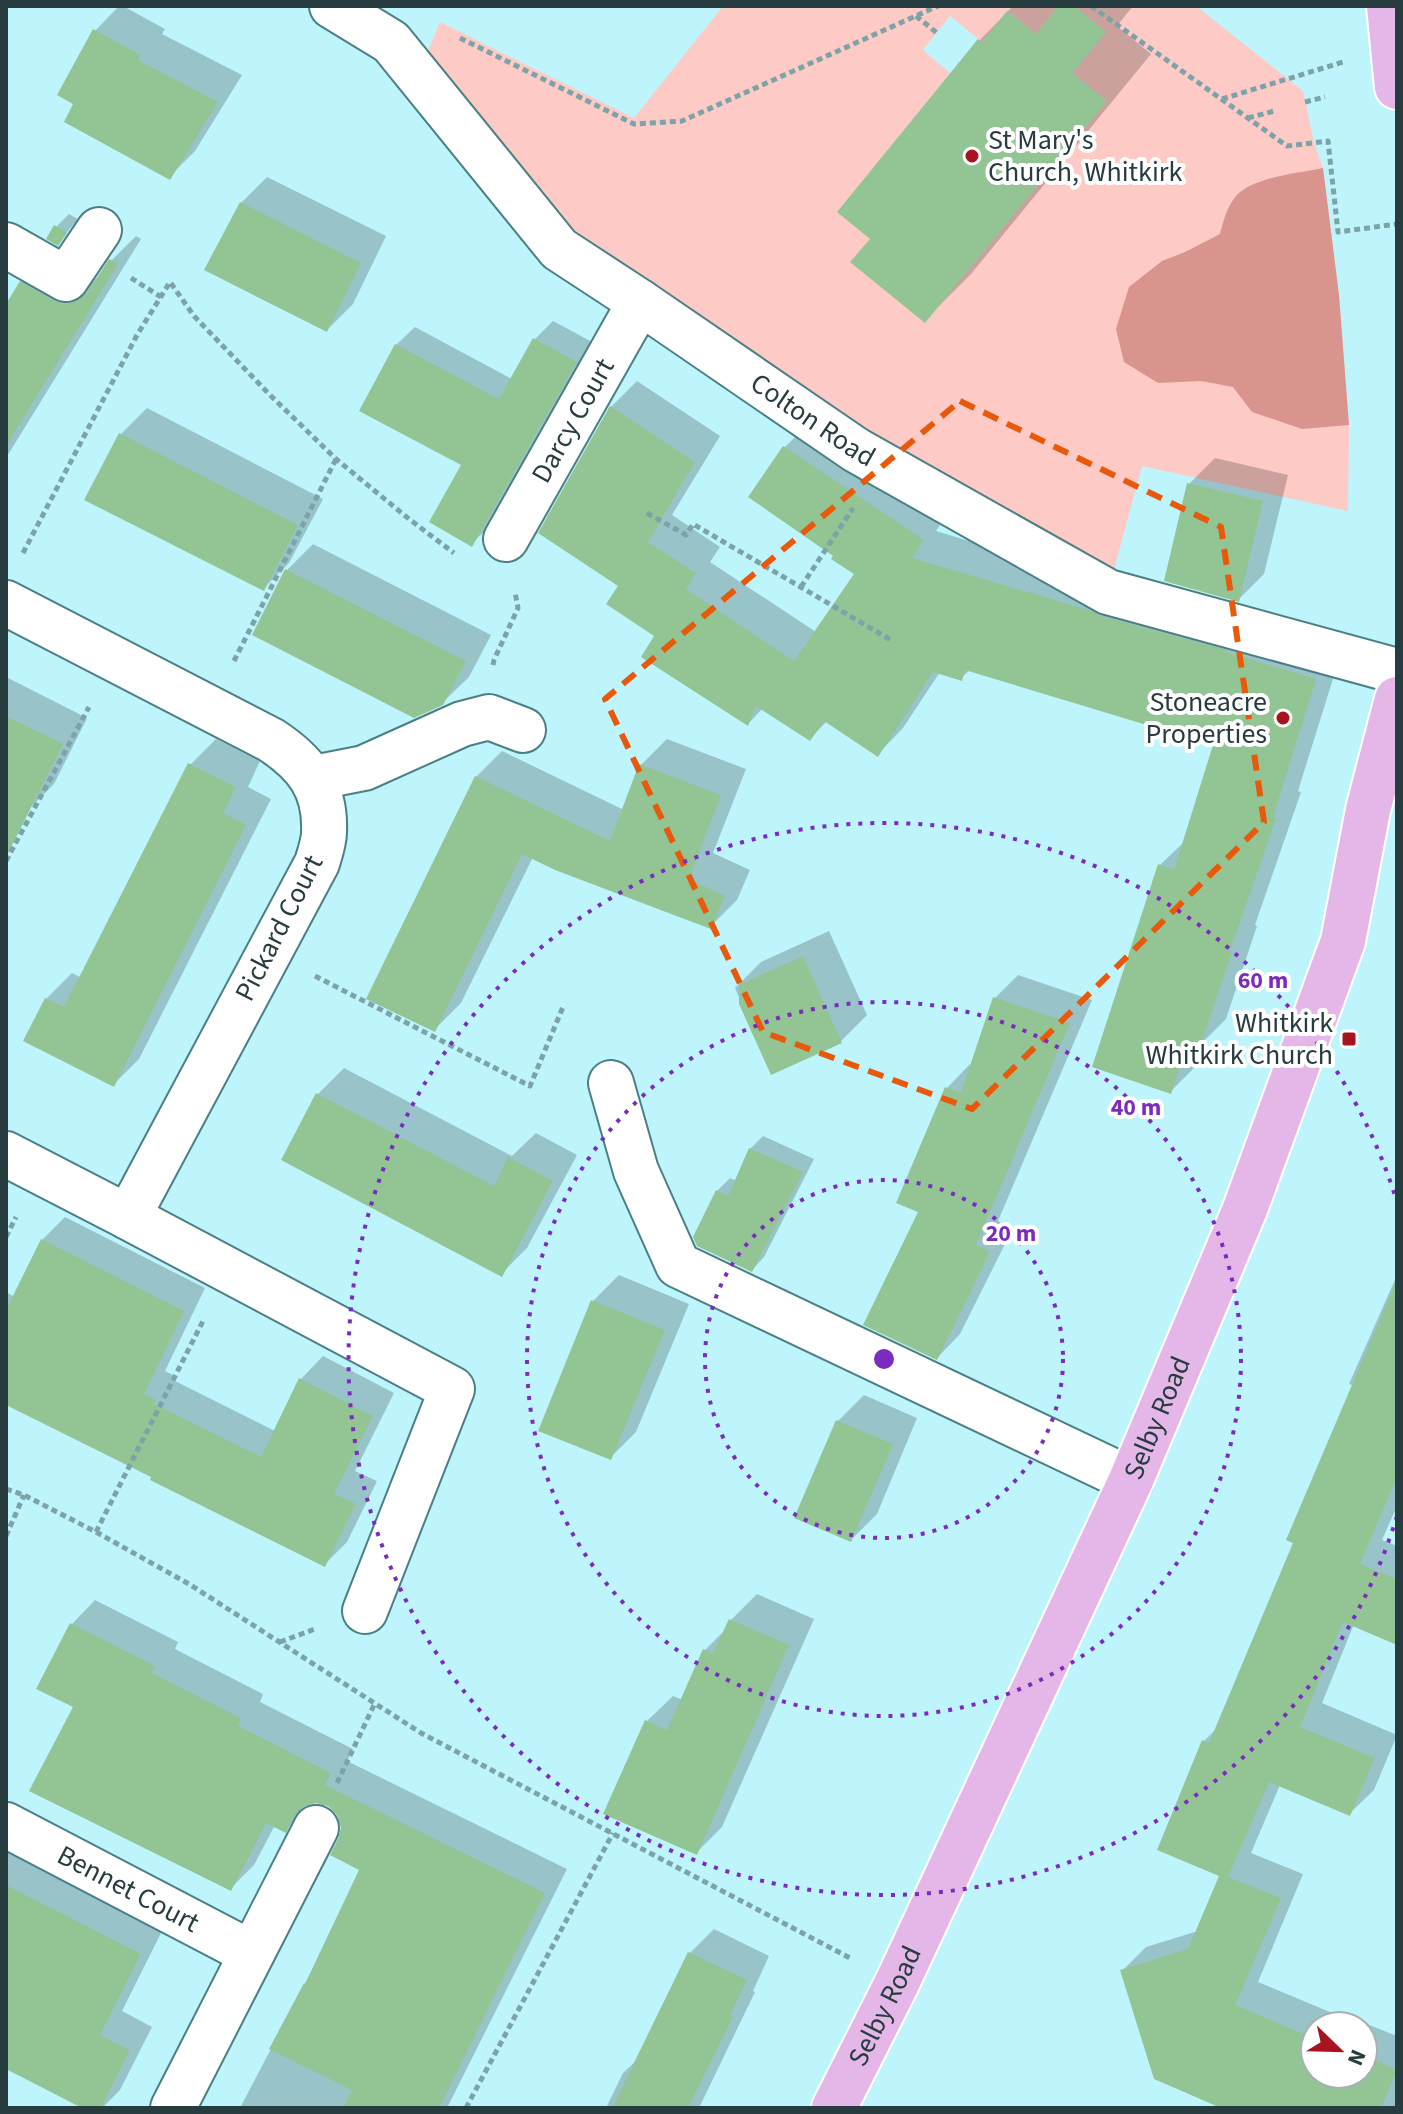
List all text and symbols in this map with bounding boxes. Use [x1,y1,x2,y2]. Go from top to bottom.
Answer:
place label: St Mary's Church, Whitkirk [988,120,1183,192]
marker: St Mary's Church, Whitkirk [963,147,981,165]
street label: Darcy Court [522,350,625,491]
street label: Colton Road [742,363,883,477]
place label: Stoneacre Properties [1145,682,1267,754]
marker: Stoneacre Properties [1274,709,1292,727]
street label: Pickard Court [225,847,333,1008]
text: 60 m [1238,963,1288,998]
place label: Whitkirk Whitkirk Church [1146,1003,1333,1075]
marker: Whitkirk Whitkirk Church [1340,1030,1358,1048]
text: 40 m [1111,1090,1161,1125]
text: 20 m [986,1216,1036,1251]
centre of rings [870,1345,898,1373]
street label: Selby Road [1113,1350,1201,1486]
street label: Bennet Court [50,1835,207,1943]
street label: Selby Road [838,1939,932,2073]
north arrow [1299,2010,1379,2090]
text: N [1339,2044,1374,2070]

